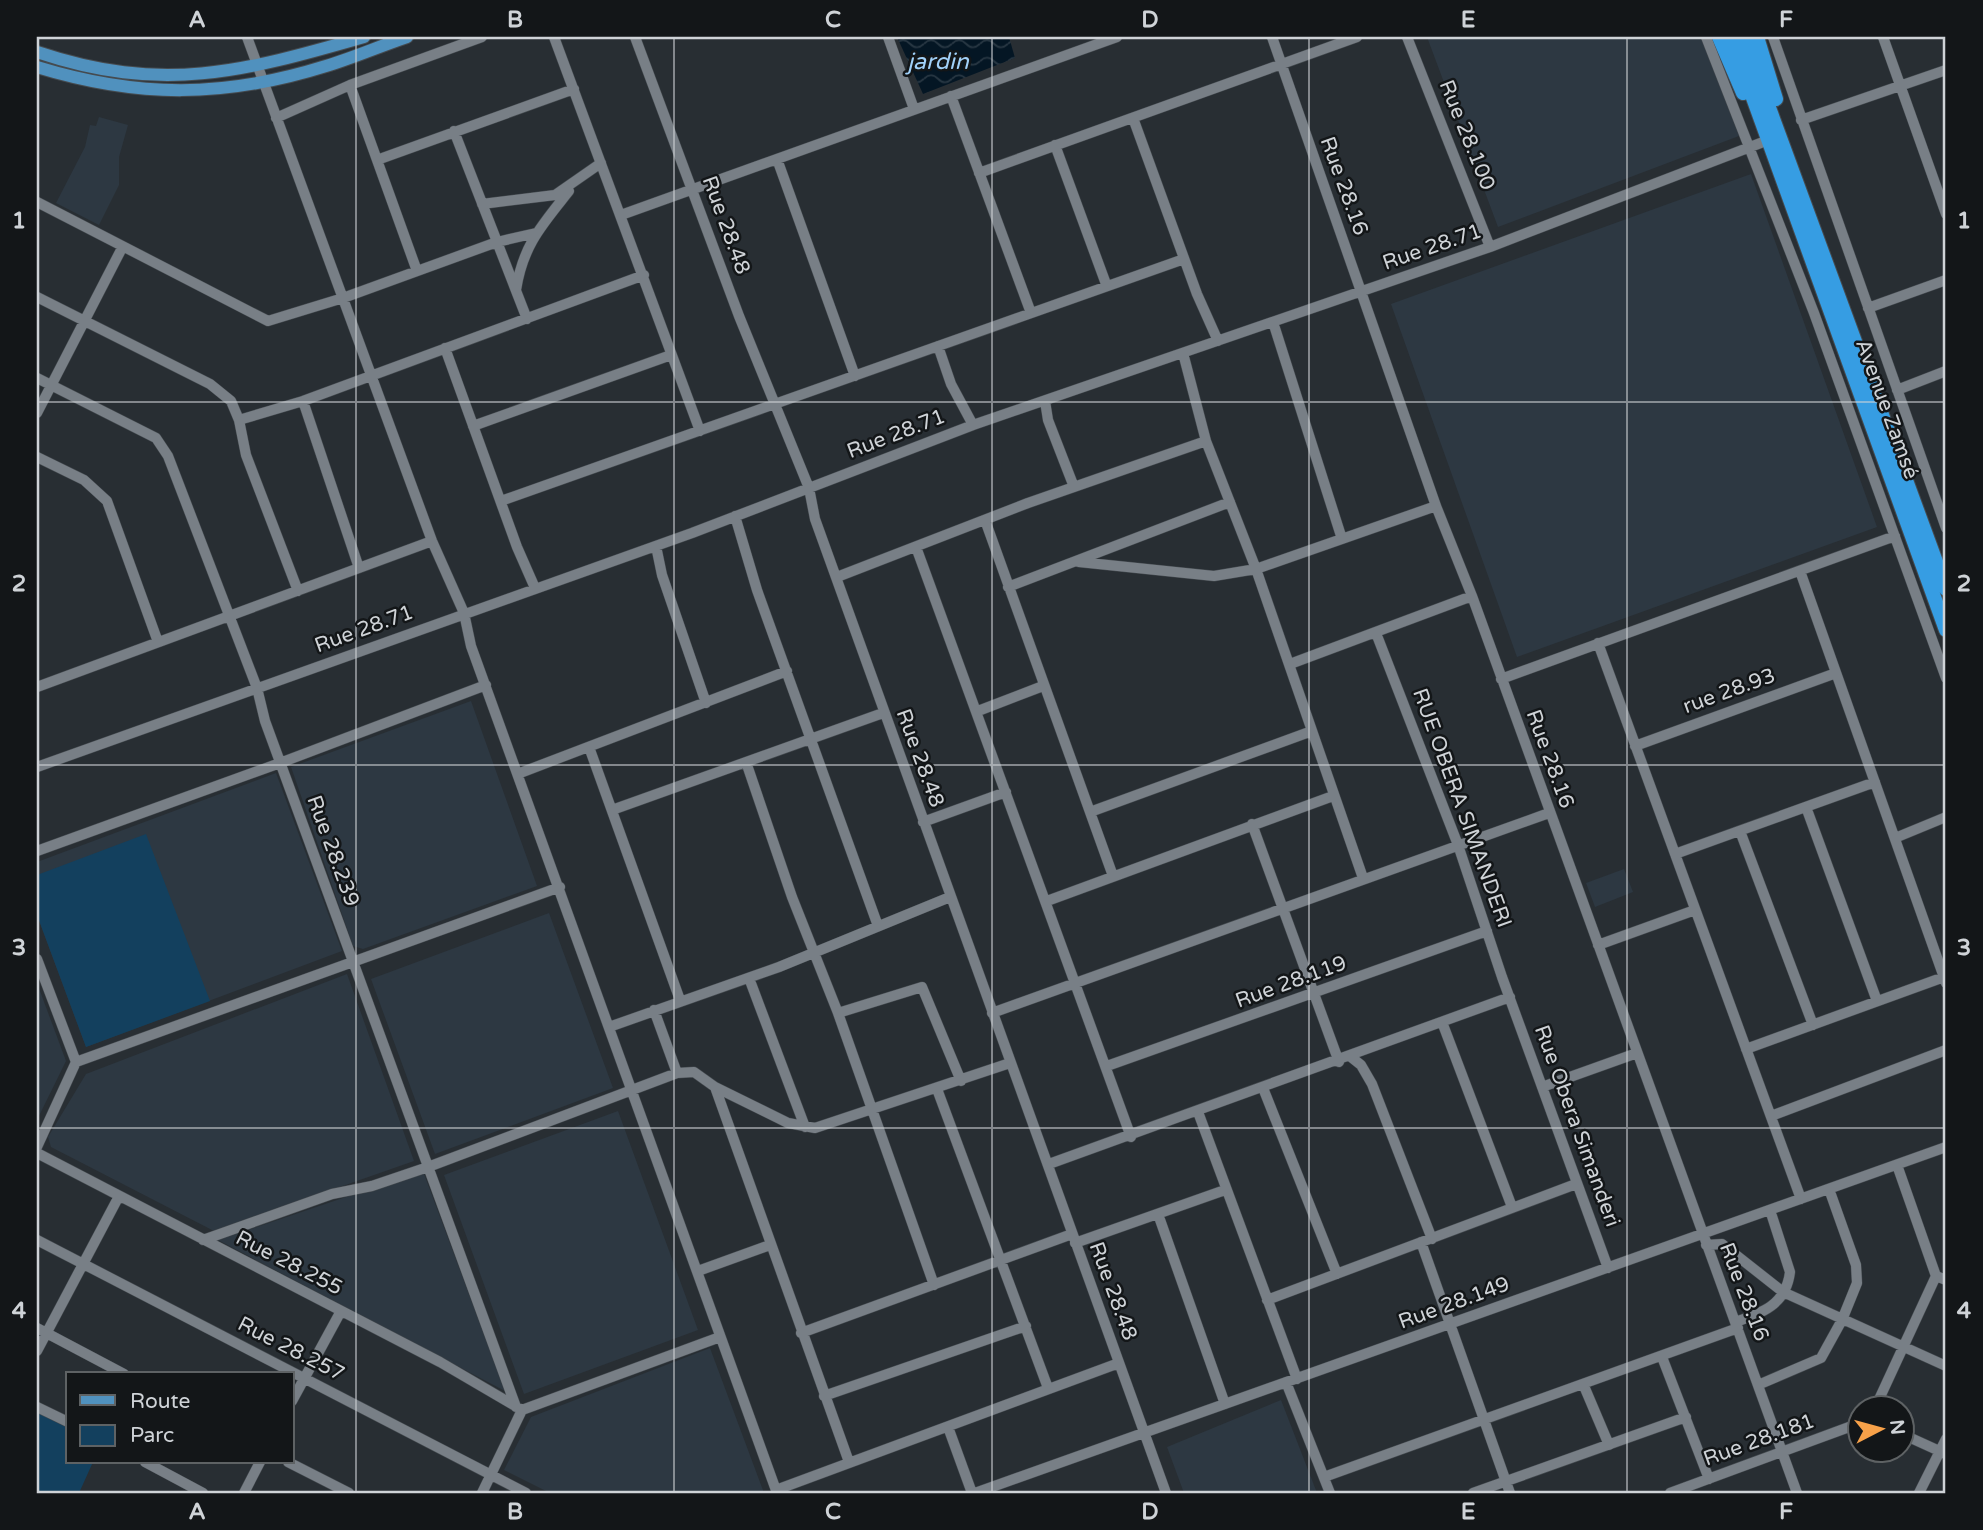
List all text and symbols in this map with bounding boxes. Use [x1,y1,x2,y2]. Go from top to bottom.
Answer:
text: A [188,6,206,34]
text: B [507,6,523,34]
text: C [825,6,841,34]
text: D [1141,6,1159,34]
text: E [1461,6,1475,34]
text: F [1779,6,1793,34]
water label: jardin [904,48,970,76]
street label: Rue 28.100 [1434,76,1500,194]
street label: Rue 28.16 [1315,133,1373,239]
street label: Rue 28.48 [697,172,755,278]
text: 1 [12,207,26,235]
text: 1 [1957,207,1971,235]
street label: Rue 28.71 [1379,218,1485,276]
street label: Avenue Zamsé [1850,336,1924,482]
street label: Rue 28.71 [843,404,949,464]
text: 2 [12,570,26,598]
text: 2 [1957,570,1971,598]
street label: Rue 28.71 [311,600,417,658]
street label: rue 28.93 [1679,663,1779,719]
street label: RUE OBERA SIMANDERI [1407,685,1517,931]
street label: Rue 28.48 [891,705,949,811]
street label: Rue 28.16 [1521,706,1579,812]
street label: Rue 28.239 [301,792,365,910]
text: 3 [12,934,26,962]
text: 3 [1957,934,1971,962]
street label: Rue 28.119 [1232,950,1350,1014]
street label: Rue Obera Simanderi [1529,1022,1625,1230]
street label: Rue 28.255 [231,1225,347,1301]
street label: Rue 28.48 [1084,1238,1142,1344]
street label: Rue 28.16 [1714,1239,1774,1345]
street label: Rue 28.149 [1395,1271,1513,1335]
text: 4 [12,1297,27,1325]
text: 4 [1957,1297,1972,1325]
street label: Rue 28.257 [233,1311,349,1387]
legend [66,1372,294,1464]
text: Route [130,1389,190,1414]
north arrow [1846,1394,1916,1464]
street label: Rue 28.181 [1700,1408,1818,1472]
text: N [1885,1419,1909,1436]
text: Parc [130,1423,174,1448]
text: A [188,1498,206,1526]
text: B [507,1498,523,1526]
text: C [825,1498,841,1526]
text: D [1141,1498,1159,1526]
text: E [1461,1498,1475,1526]
text: F [1779,1498,1793,1526]

